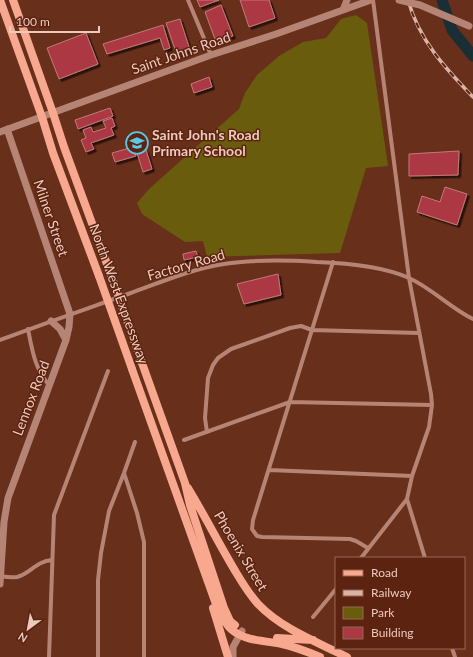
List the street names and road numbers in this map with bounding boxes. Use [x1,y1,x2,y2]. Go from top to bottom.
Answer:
street label: Saint Johns Road [129,28,233,77]
street label: Milner Street [30,177,73,258]
street label: North West Expressway [86,222,153,367]
street label: Factory Road [145,245,227,284]
street label: Lennox Road [8,358,53,438]
street label: Phoenix Street [211,508,272,594]

